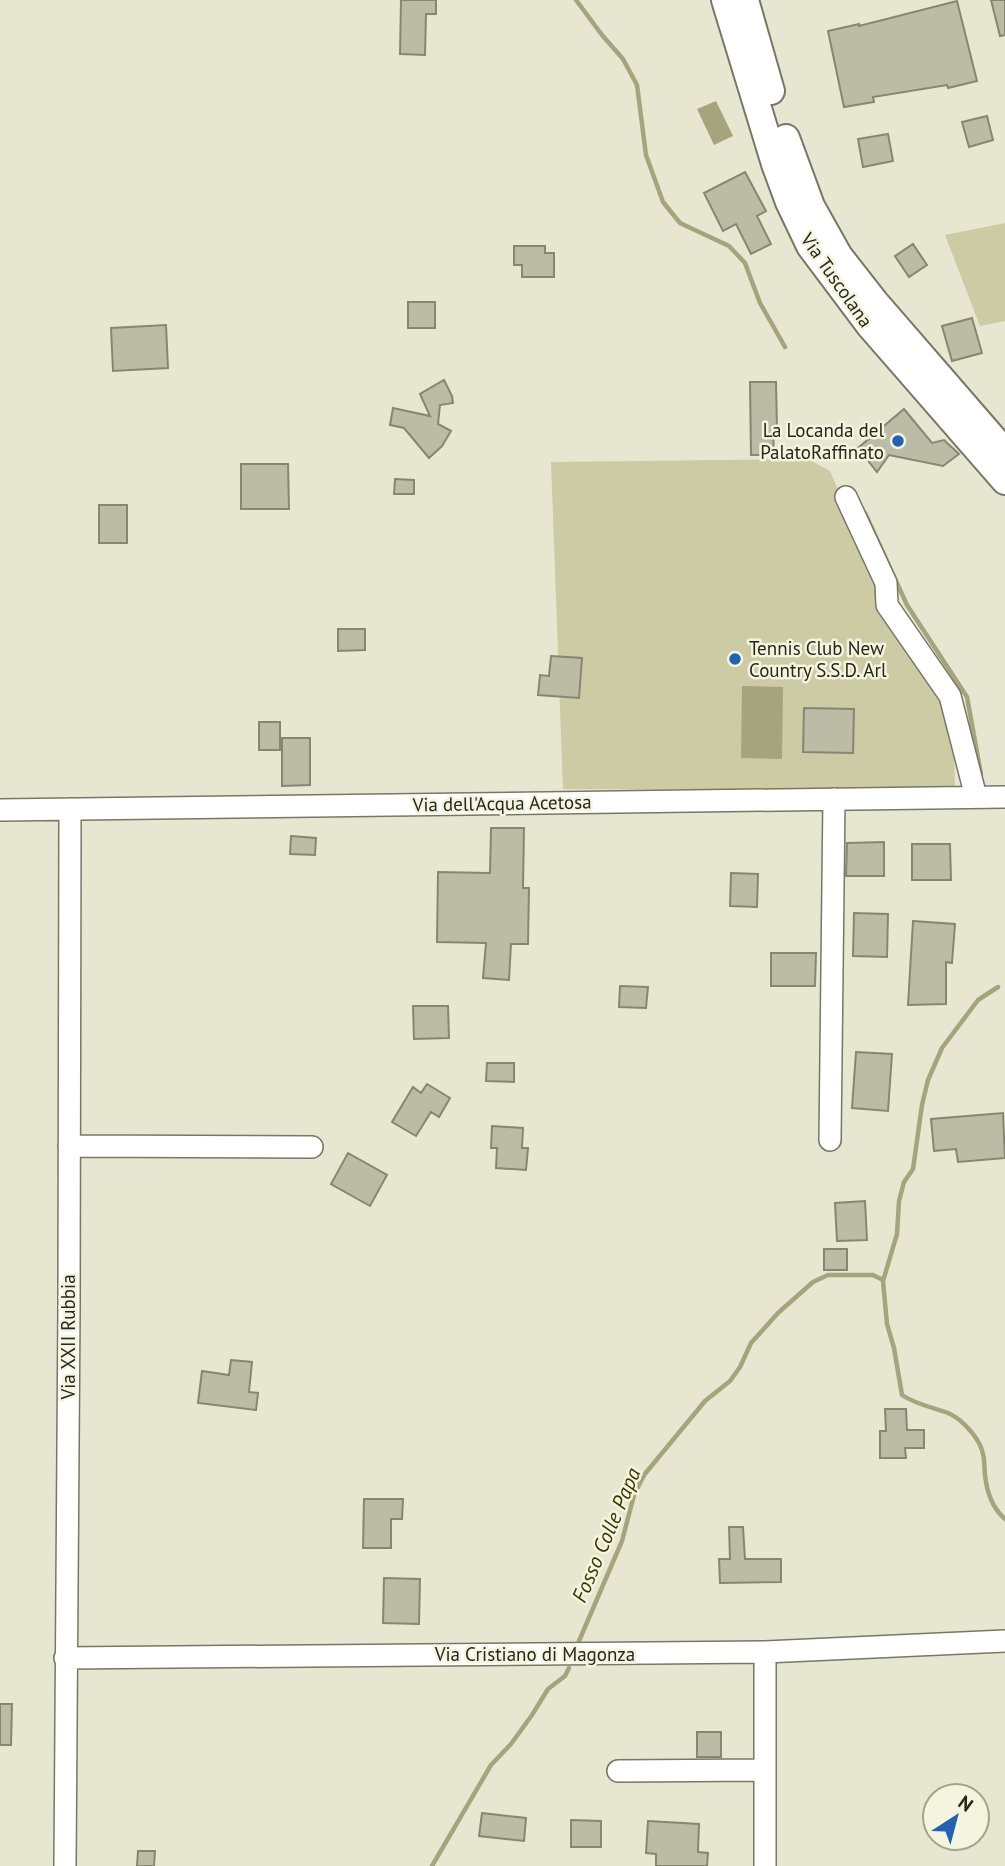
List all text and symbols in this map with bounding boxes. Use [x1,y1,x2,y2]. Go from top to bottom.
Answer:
street label: Via Tuscolana [795,227,878,332]
place label: La Locanda del PalatoRaffinato [760,418,884,464]
marker: La Locanda del PalatoRaffinato [890,433,906,449]
place label: Tennis Club New Country S.S.D. Arl [749,636,887,682]
marker: Tennis Club New Country S.S.D. Arl [727,651,743,667]
street label: Via dell'Acqua Acetosa [411,789,592,817]
street label: Via XXII Rubbia [56,1274,80,1401]
water label: Fosso Colle Papa [566,1463,647,1606]
street label: Via Cristiano di Magonza [434,1642,635,1666]
north arrow [921,1782,991,1852]
text: N [954,1790,978,1817]

